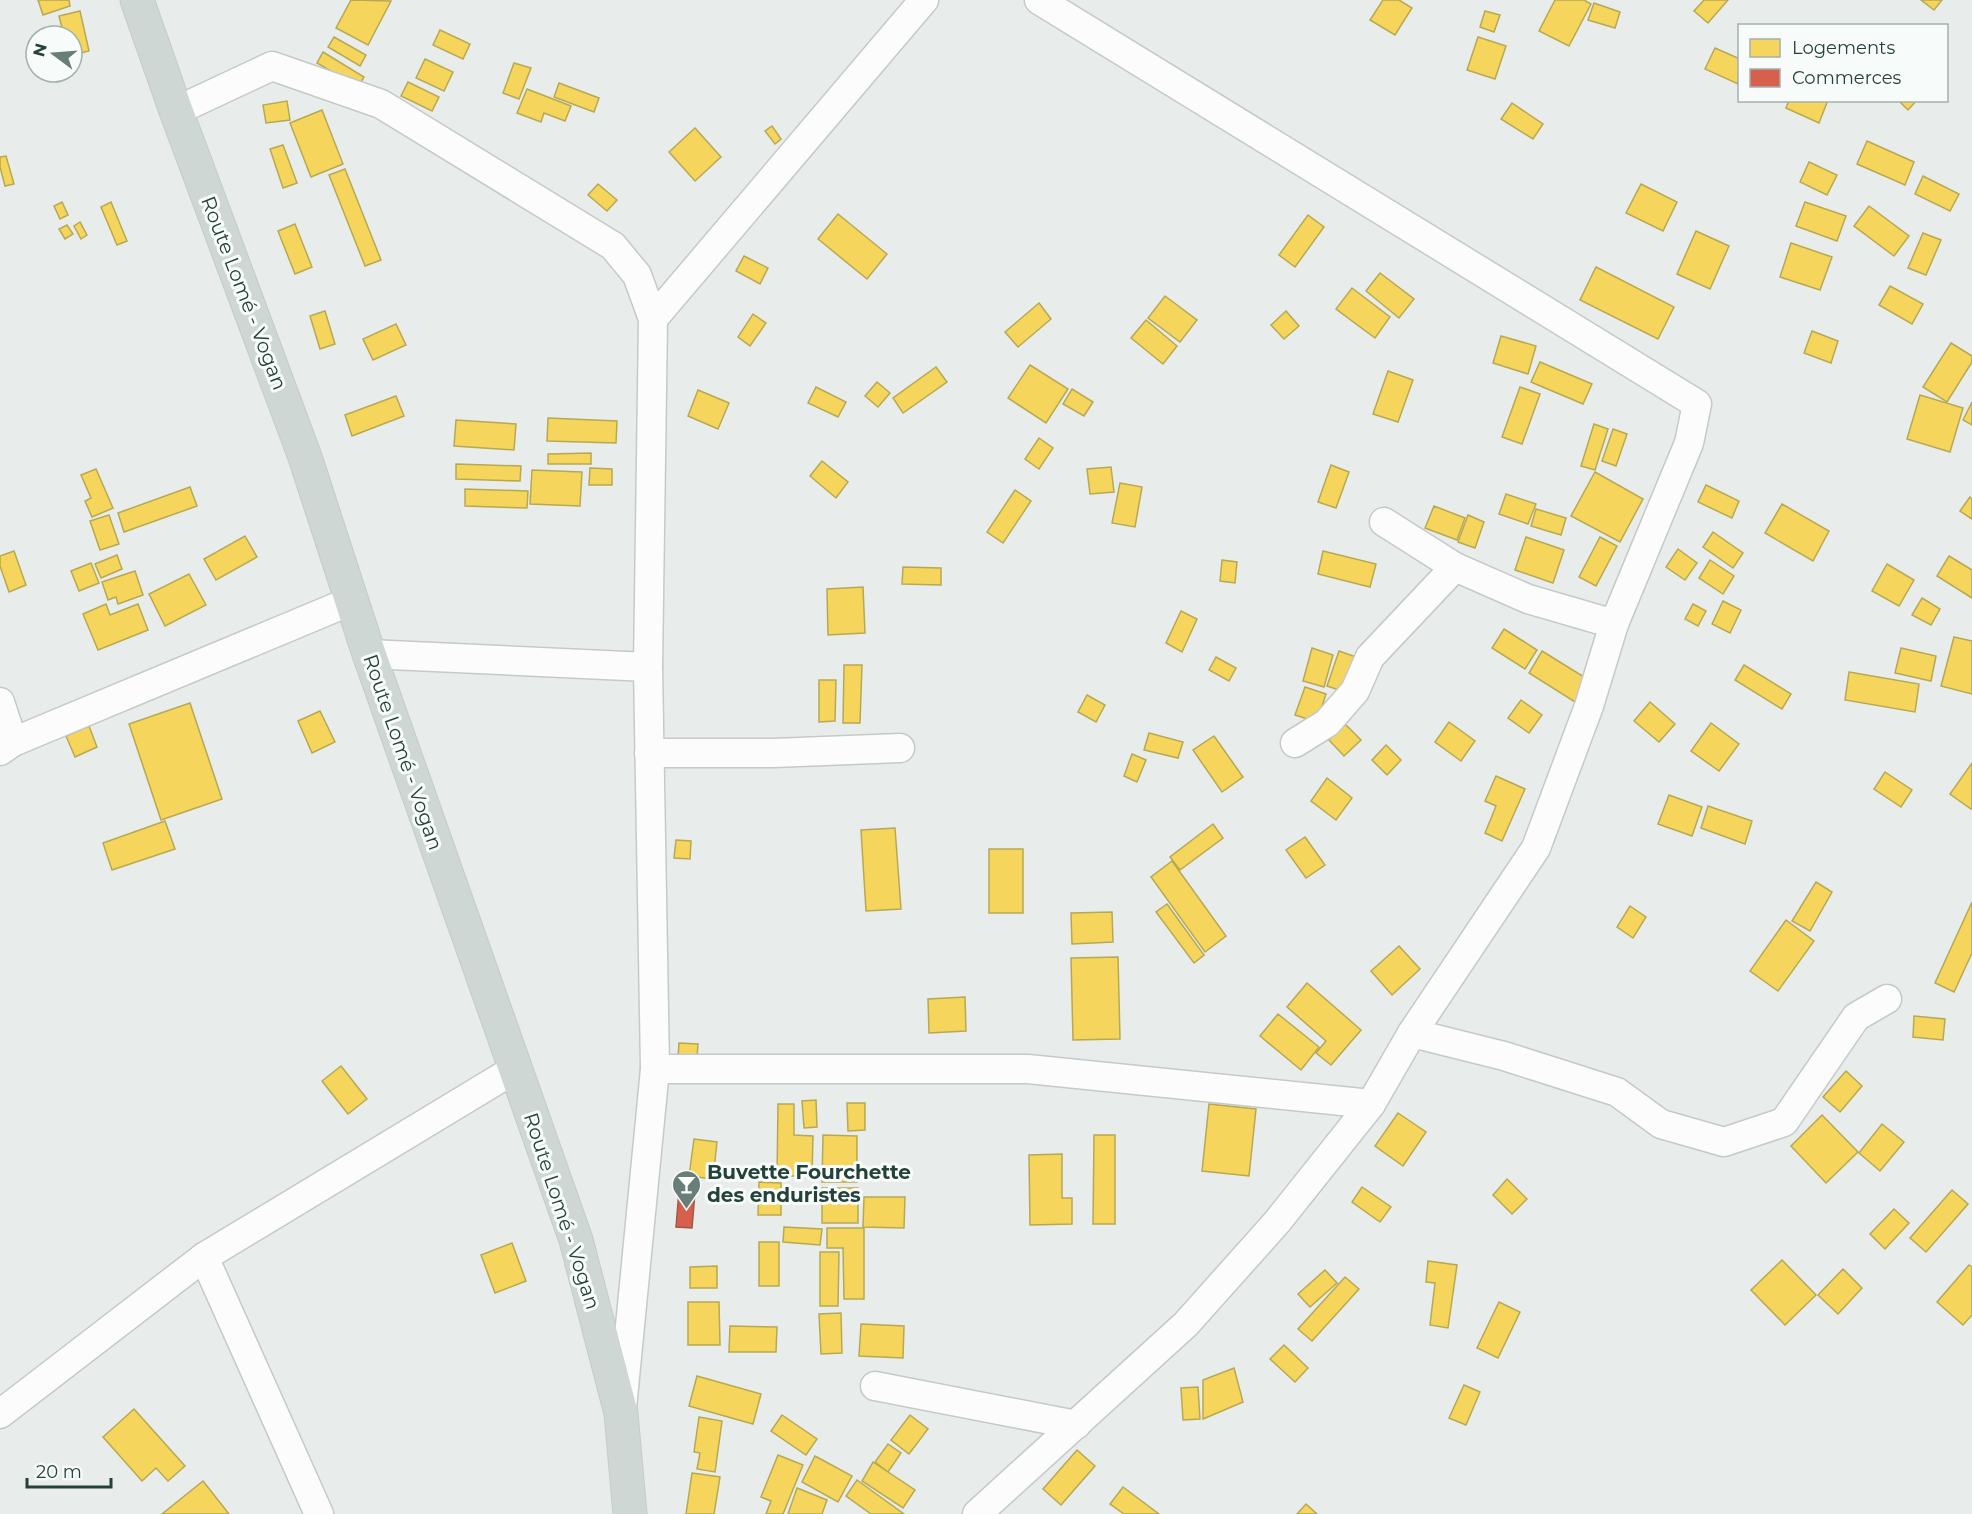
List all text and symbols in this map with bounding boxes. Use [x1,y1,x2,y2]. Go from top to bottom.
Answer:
north arrow [24,24,84,84]
legend [1738,24,1948,102]
text: Logements [1792,37,1895,59]
text: N [29,41,51,59]
text: Commerces [1792,67,1902,89]
street label: Route Lomé - Vogan [196,193,292,393]
street label: Route Lomé - Vogan [358,651,448,853]
street label: Route Lomé - Vogan [519,1110,605,1312]
place label: Buvette Fourchette des enduristes [707,1160,911,1207]
bar icon: Buvette Fourchette des enduristes [670,1168,702,1210]
scale bar [27,1451,111,1489]
text: 20 m [36,1461,82,1483]

